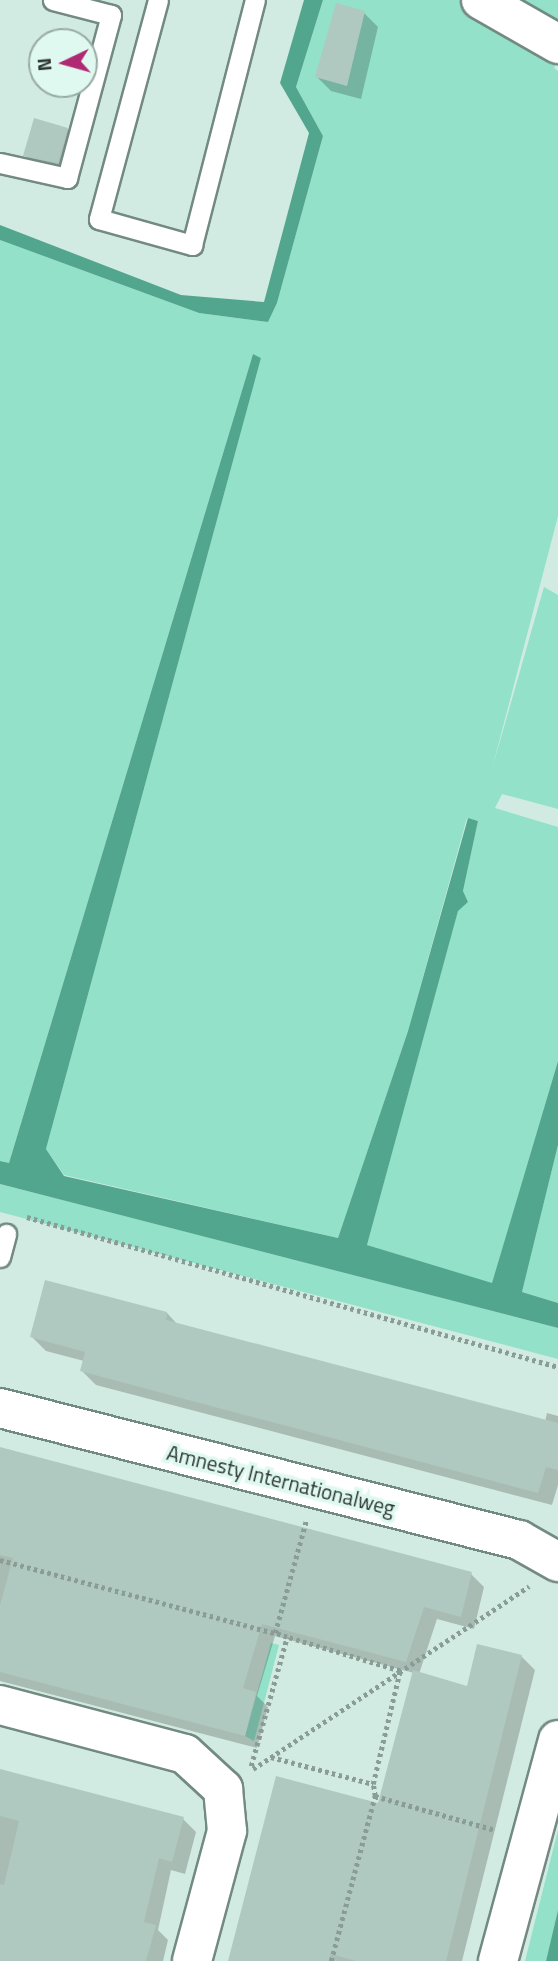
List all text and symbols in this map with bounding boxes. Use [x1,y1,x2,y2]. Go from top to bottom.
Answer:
north arrow [28,28,98,98]
text: N [29,57,59,73]
street label: Amnesty Internationalweg [164,1439,398,1521]

